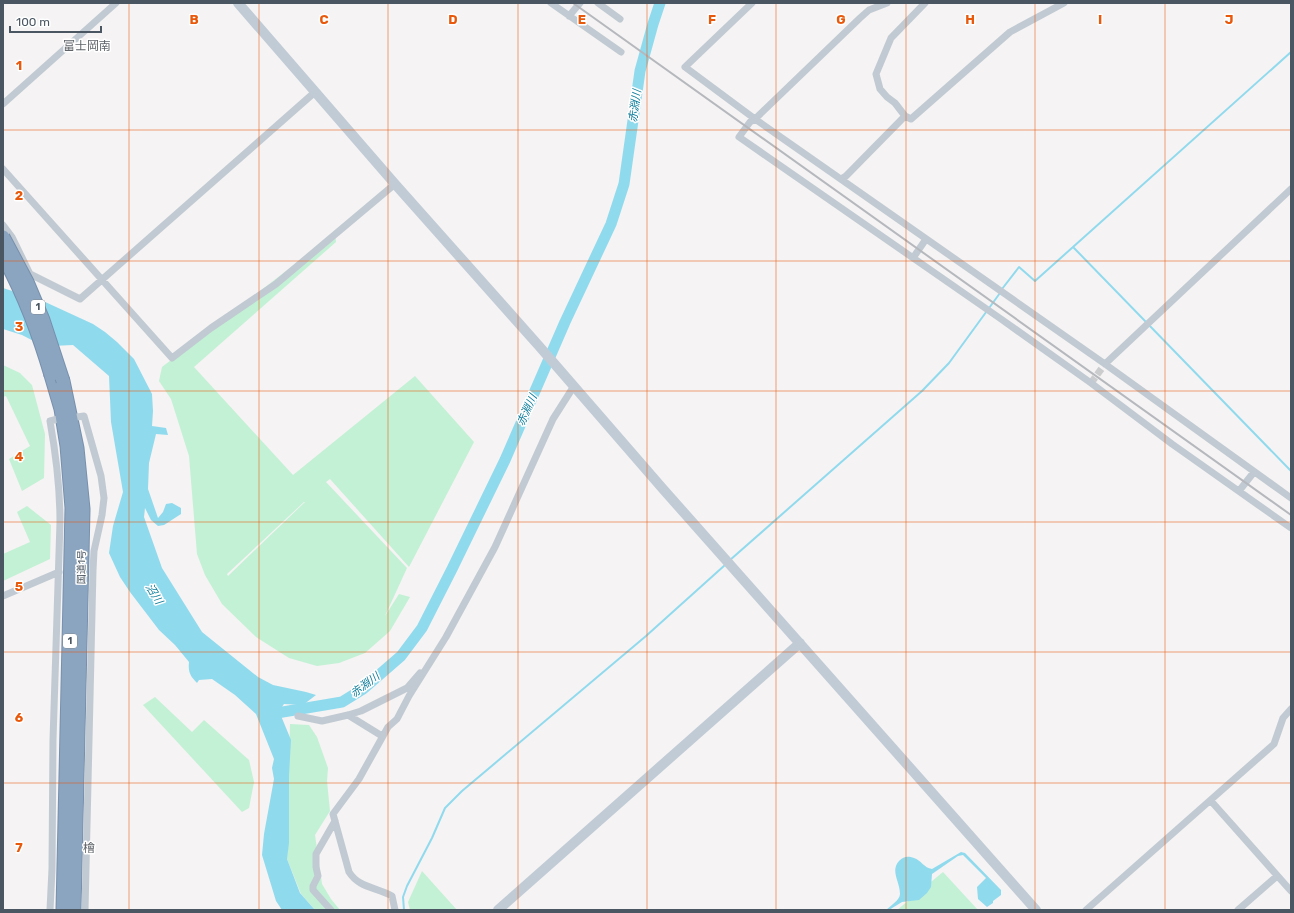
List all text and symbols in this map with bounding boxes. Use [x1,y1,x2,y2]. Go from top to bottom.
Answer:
scale bar [10,8,101,34]
text: B [189,12,199,27]
text: C [319,12,329,27]
text: D [448,12,458,27]
text: E [578,12,586,27]
text: F [708,12,716,27]
text: G [836,12,846,27]
text: H [965,12,975,27]
text: I [1098,12,1102,27]
text: J [1225,12,1233,27]
text: 100 m [16,15,50,29]
district label: 富士岡南 [63,39,111,53]
text: 1 [16,58,22,73]
water label: 赤淵川 [626,88,644,123]
text: 2 [15,188,23,203]
road number: 1 [31,300,45,314]
text: 3 [15,319,24,334]
water label: 赤淵川 [514,391,540,428]
text: 4 [15,449,24,464]
street label: 国道1号 [76,550,88,584]
text: 5 [15,579,23,594]
water label: 沼川 [143,581,166,608]
road number: 1 [63,634,77,648]
water label: 赤淵川 [348,669,383,700]
text: 6 [15,710,24,725]
text: 7 [15,840,23,855]
district label: 檜 [83,841,95,855]

